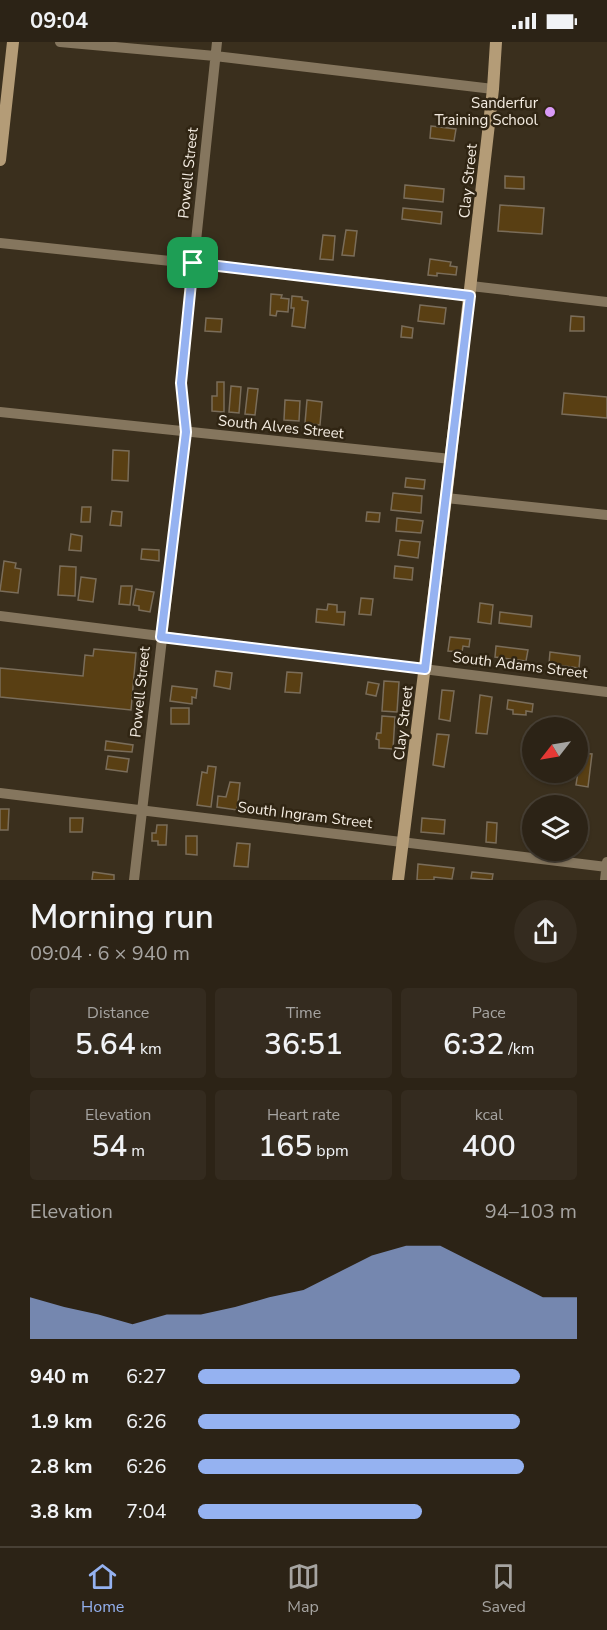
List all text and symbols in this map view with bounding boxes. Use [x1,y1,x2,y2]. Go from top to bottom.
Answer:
text: 09:04 [30,6,88,36]
place label: Sanderfur Training School [434,93,539,130]
marker: Sanderfur Training School [543,105,557,119]
street label: Powell Street [173,126,203,220]
street label: Clay Street [454,142,482,219]
pin [167,237,218,288]
icon: arrive [176,246,209,279]
street label: South Alves Street [217,410,346,444]
street label: Powell Street [125,645,155,739]
street label: South Adams Street [451,647,589,683]
street label: Clay Street [389,684,418,761]
north arrow [522,717,588,783]
map controls [522,717,588,861]
button: layers [522,795,588,861]
street label: South Ingram Street [236,797,374,833]
text: Morning run [30,895,214,940]
button: share [514,900,577,963]
text: 09:04 · 6 × 940 m [30,940,190,967]
text: Distance [87,1002,149,1024]
text: Time [286,1002,321,1024]
text: Pace [472,1002,506,1024]
text: 5.64 [75,1024,136,1065]
text: 36:51 [264,1024,343,1065]
text: 6:32 [443,1024,504,1065]
text: km [136,1038,162,1060]
text: /km [504,1038,535,1060]
text: Elevation [85,1104,151,1126]
text: Heart rate [267,1104,340,1126]
text: kcal [475,1104,503,1126]
text: 54 [91,1126,127,1167]
text: 165 [258,1126,312,1167]
text: 400 [462,1126,516,1167]
text: m [127,1140,145,1162]
text: bpm [312,1140,349,1162]
text: Elevation [30,1198,113,1225]
text: 94–103 m [485,1198,577,1225]
text: 940 m [30,1363,89,1390]
text: 6:27 [126,1363,167,1390]
text: 1.9 km [30,1408,93,1435]
text: 6:26 [126,1408,167,1435]
text: 2.8 km [30,1453,93,1480]
text: 6:26 [126,1453,167,1480]
text: 3.8 km [30,1498,93,1525]
text: 7:04 [126,1498,167,1525]
tab: Home [81,1560,124,1618]
tab: Map [287,1560,320,1618]
tab: Saved [482,1560,526,1618]

